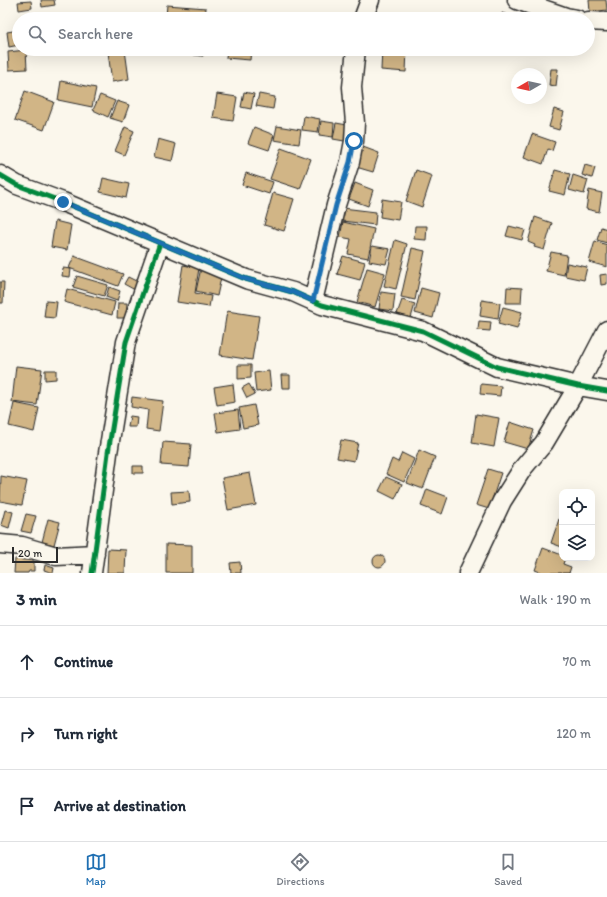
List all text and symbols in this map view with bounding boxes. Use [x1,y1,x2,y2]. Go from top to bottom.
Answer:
search box [12,12,595,56]
icon: search [26,23,48,45]
text: Search here [58,25,133,43]
north arrow [511,68,547,104]
route start [345,132,363,150]
route end [54,193,72,211]
map controls [559,489,595,561]
button: locate [559,489,595,525]
button: layers [559,525,595,561]
scale bar [12,545,58,564]
text: 20 m [18,547,42,560]
text: 3 min [16,589,57,609]
text: Walk · 190 m [520,592,591,607]
icon: ahead [16,651,38,673]
text: Continue [54,653,113,671]
text: 70 m [563,654,591,669]
icon: right [16,723,38,745]
text: Turn right [54,725,118,743]
text: 120 m [556,726,591,741]
icon: arrive [16,795,38,817]
text: Arrive at destination [54,797,186,815]
tab: Map [85,851,107,888]
tab: Directions [276,851,325,888]
tab: Saved [494,851,522,888]

